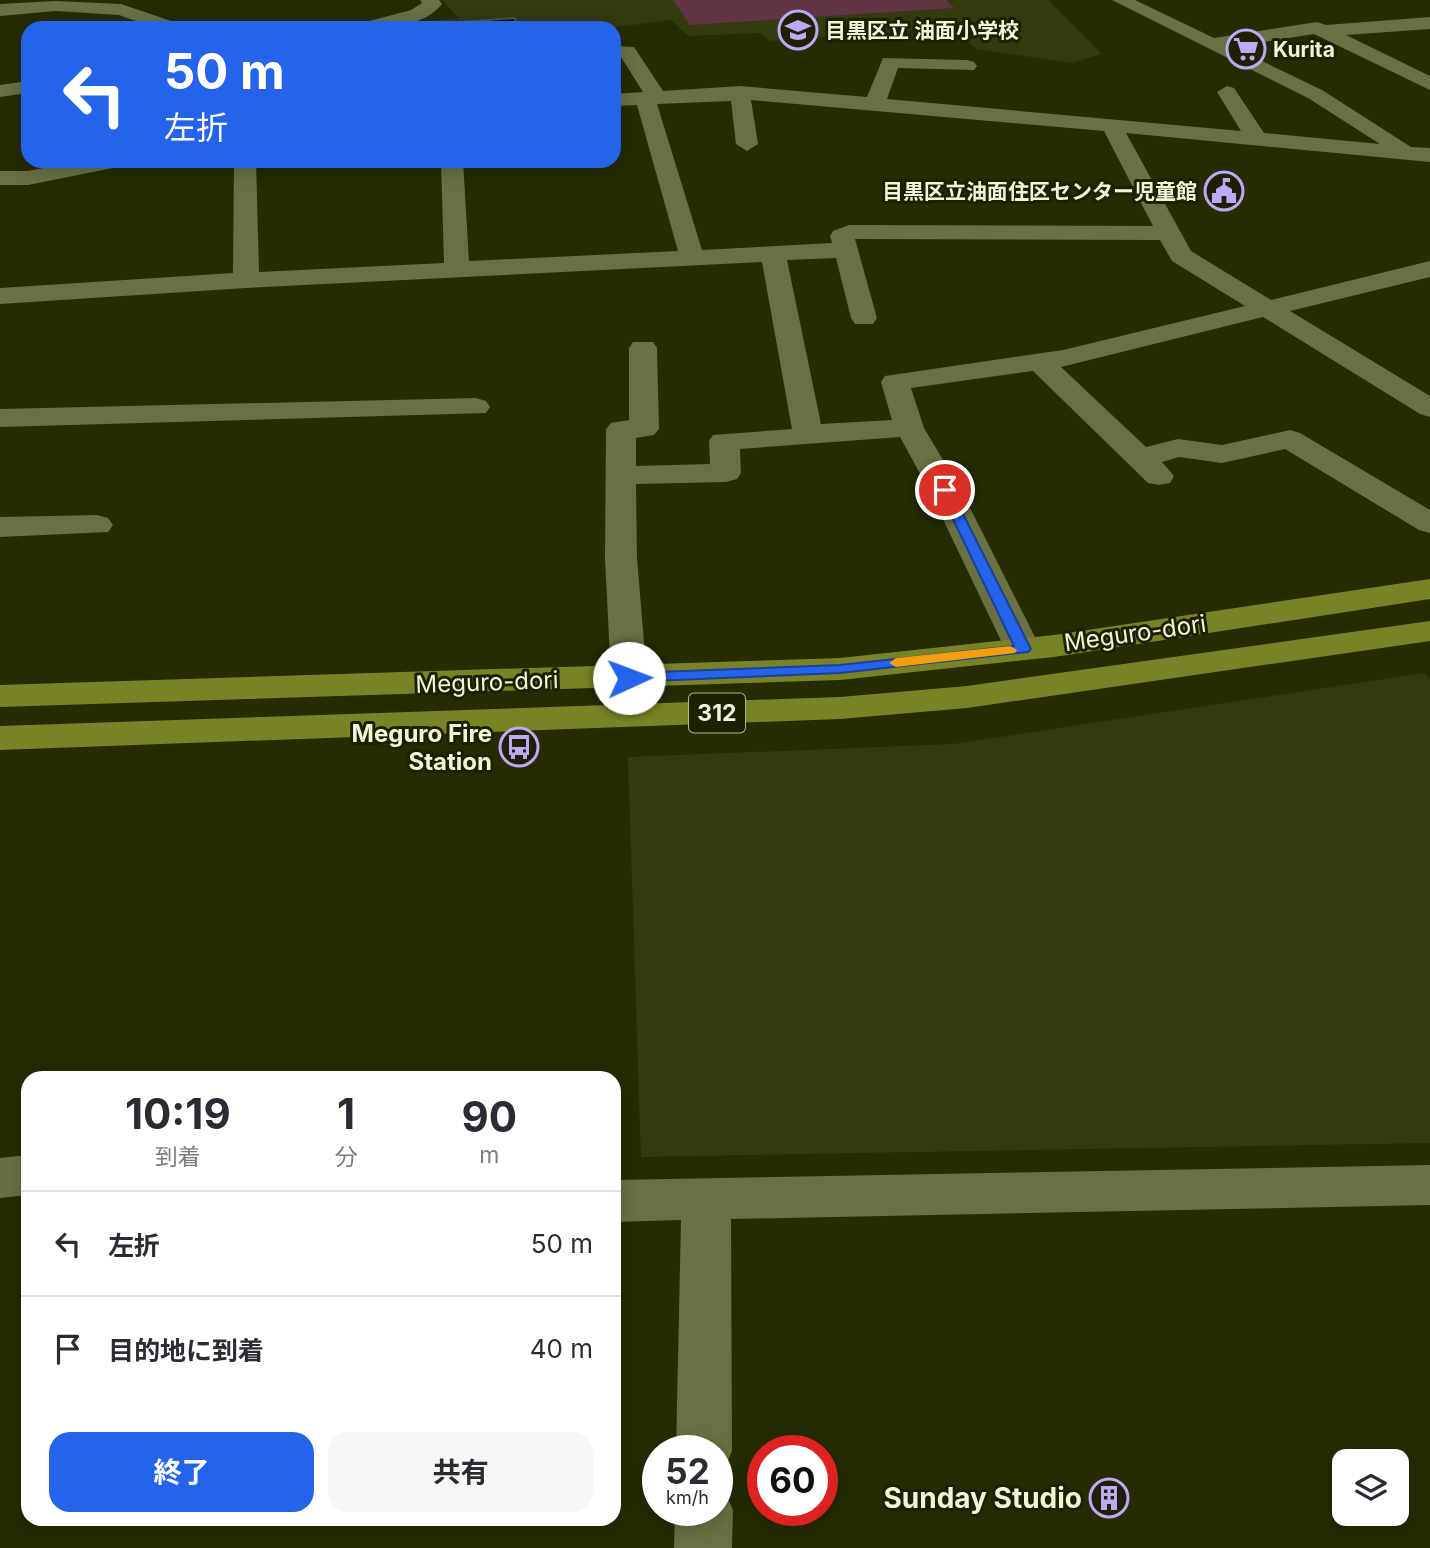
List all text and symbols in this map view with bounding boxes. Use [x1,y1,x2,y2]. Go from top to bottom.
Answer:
school or university icon: 目黒区立 油面小学校 [777,9,819,51]
place label: 目黒区立 油面小学校 [825,18,1019,43]
supermarket icon: Kurita [1225,28,1267,70]
place label: Kurita [1273,37,1335,62]
text: 50 m [164,42,285,101]
icon: left [49,49,140,140]
text: 左折 [164,108,228,147]
public building icon: 目黒区立油面住区センター児童館 [1203,170,1245,212]
place label: 目黒区立油面住区センター児童館 [882,179,1197,204]
pin [915,460,975,520]
icon: arrive [926,471,964,509]
street label: Meguro-dori [1062,609,1208,657]
position arrow [592,641,666,715]
street label: Meguro-dori [415,665,559,699]
road number: 312 [689,694,745,733]
place label: Meguro Fire Station [352,719,492,776]
bus stop icon: Meguro Fire Station [498,726,540,768]
text: 10:19 [125,1088,231,1139]
text: 1 [337,1088,355,1139]
text: 90 [461,1091,517,1142]
text: m [479,1141,499,1169]
text: 到着 [155,1143,201,1171]
text: 分 [335,1143,358,1171]
icon: left [49,1225,87,1263]
text: 50 m [531,1228,593,1259]
text: 左折 [108,1230,160,1261]
icon: arrive [49,1330,87,1368]
text: 40 m [530,1333,593,1364]
text: 目的地に到着 [108,1335,264,1366]
button: 終了 [49,1432,314,1512]
button: 共有 [328,1432,593,1512]
speed limit sign: 60 [747,1435,838,1526]
map controls [1332,1449,1409,1526]
button: layers [1332,1449,1409,1526]
text: 52 [665,1450,710,1492]
building icon: Sunday Studio [1088,1477,1130,1519]
place label: Sunday Studio [883,1481,1082,1515]
text: km/h [666,1487,709,1508]

